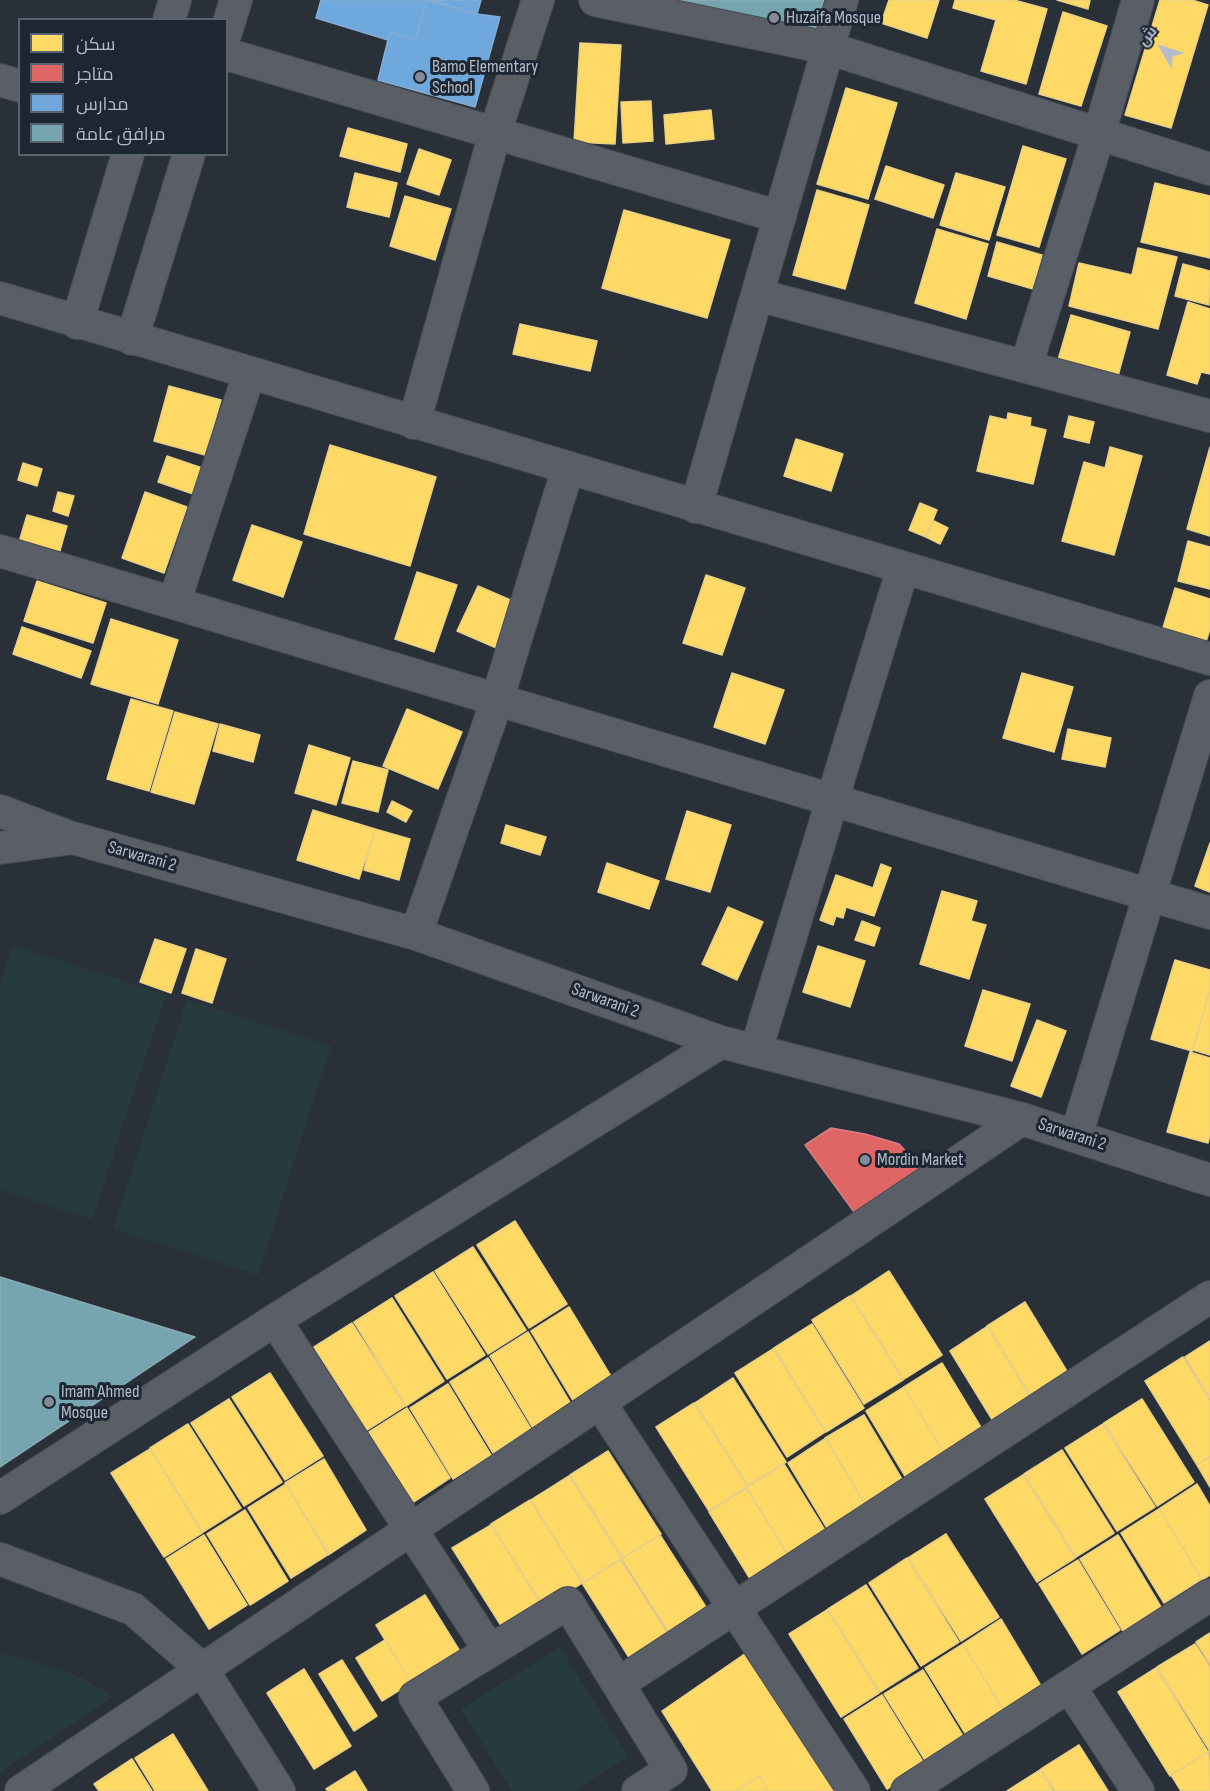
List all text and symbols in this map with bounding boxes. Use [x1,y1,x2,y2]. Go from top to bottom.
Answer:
place label: Huzaifa Mosque [786,7,881,29]
marker: Huzaifa Mosque [767,11,781,25]
legend [18,18,228,156]
north arrow [1132,18,1192,78]
text: ش [1134,22,1161,50]
text: سكن [76,34,115,55]
place label: Bamo Elementary School [432,56,538,98]
text: متاجر [76,64,114,85]
marker: Bamo Elementary School [413,70,427,84]
text: مدارس [76,94,129,115]
text: مرافق عامة [76,124,166,145]
street label: Sarwarani 2 [105,837,179,877]
street label: Sarwarani 2 [568,979,642,1023]
street label: Sarwarani 2 [1035,1114,1109,1156]
place label: Mordin Market [877,1149,964,1171]
marker: Mordin Market [858,1153,872,1167]
place label: Imam Ahmed Mosque [61,1381,139,1424]
marker: Imam Ahmed Mosque [42,1395,56,1409]

